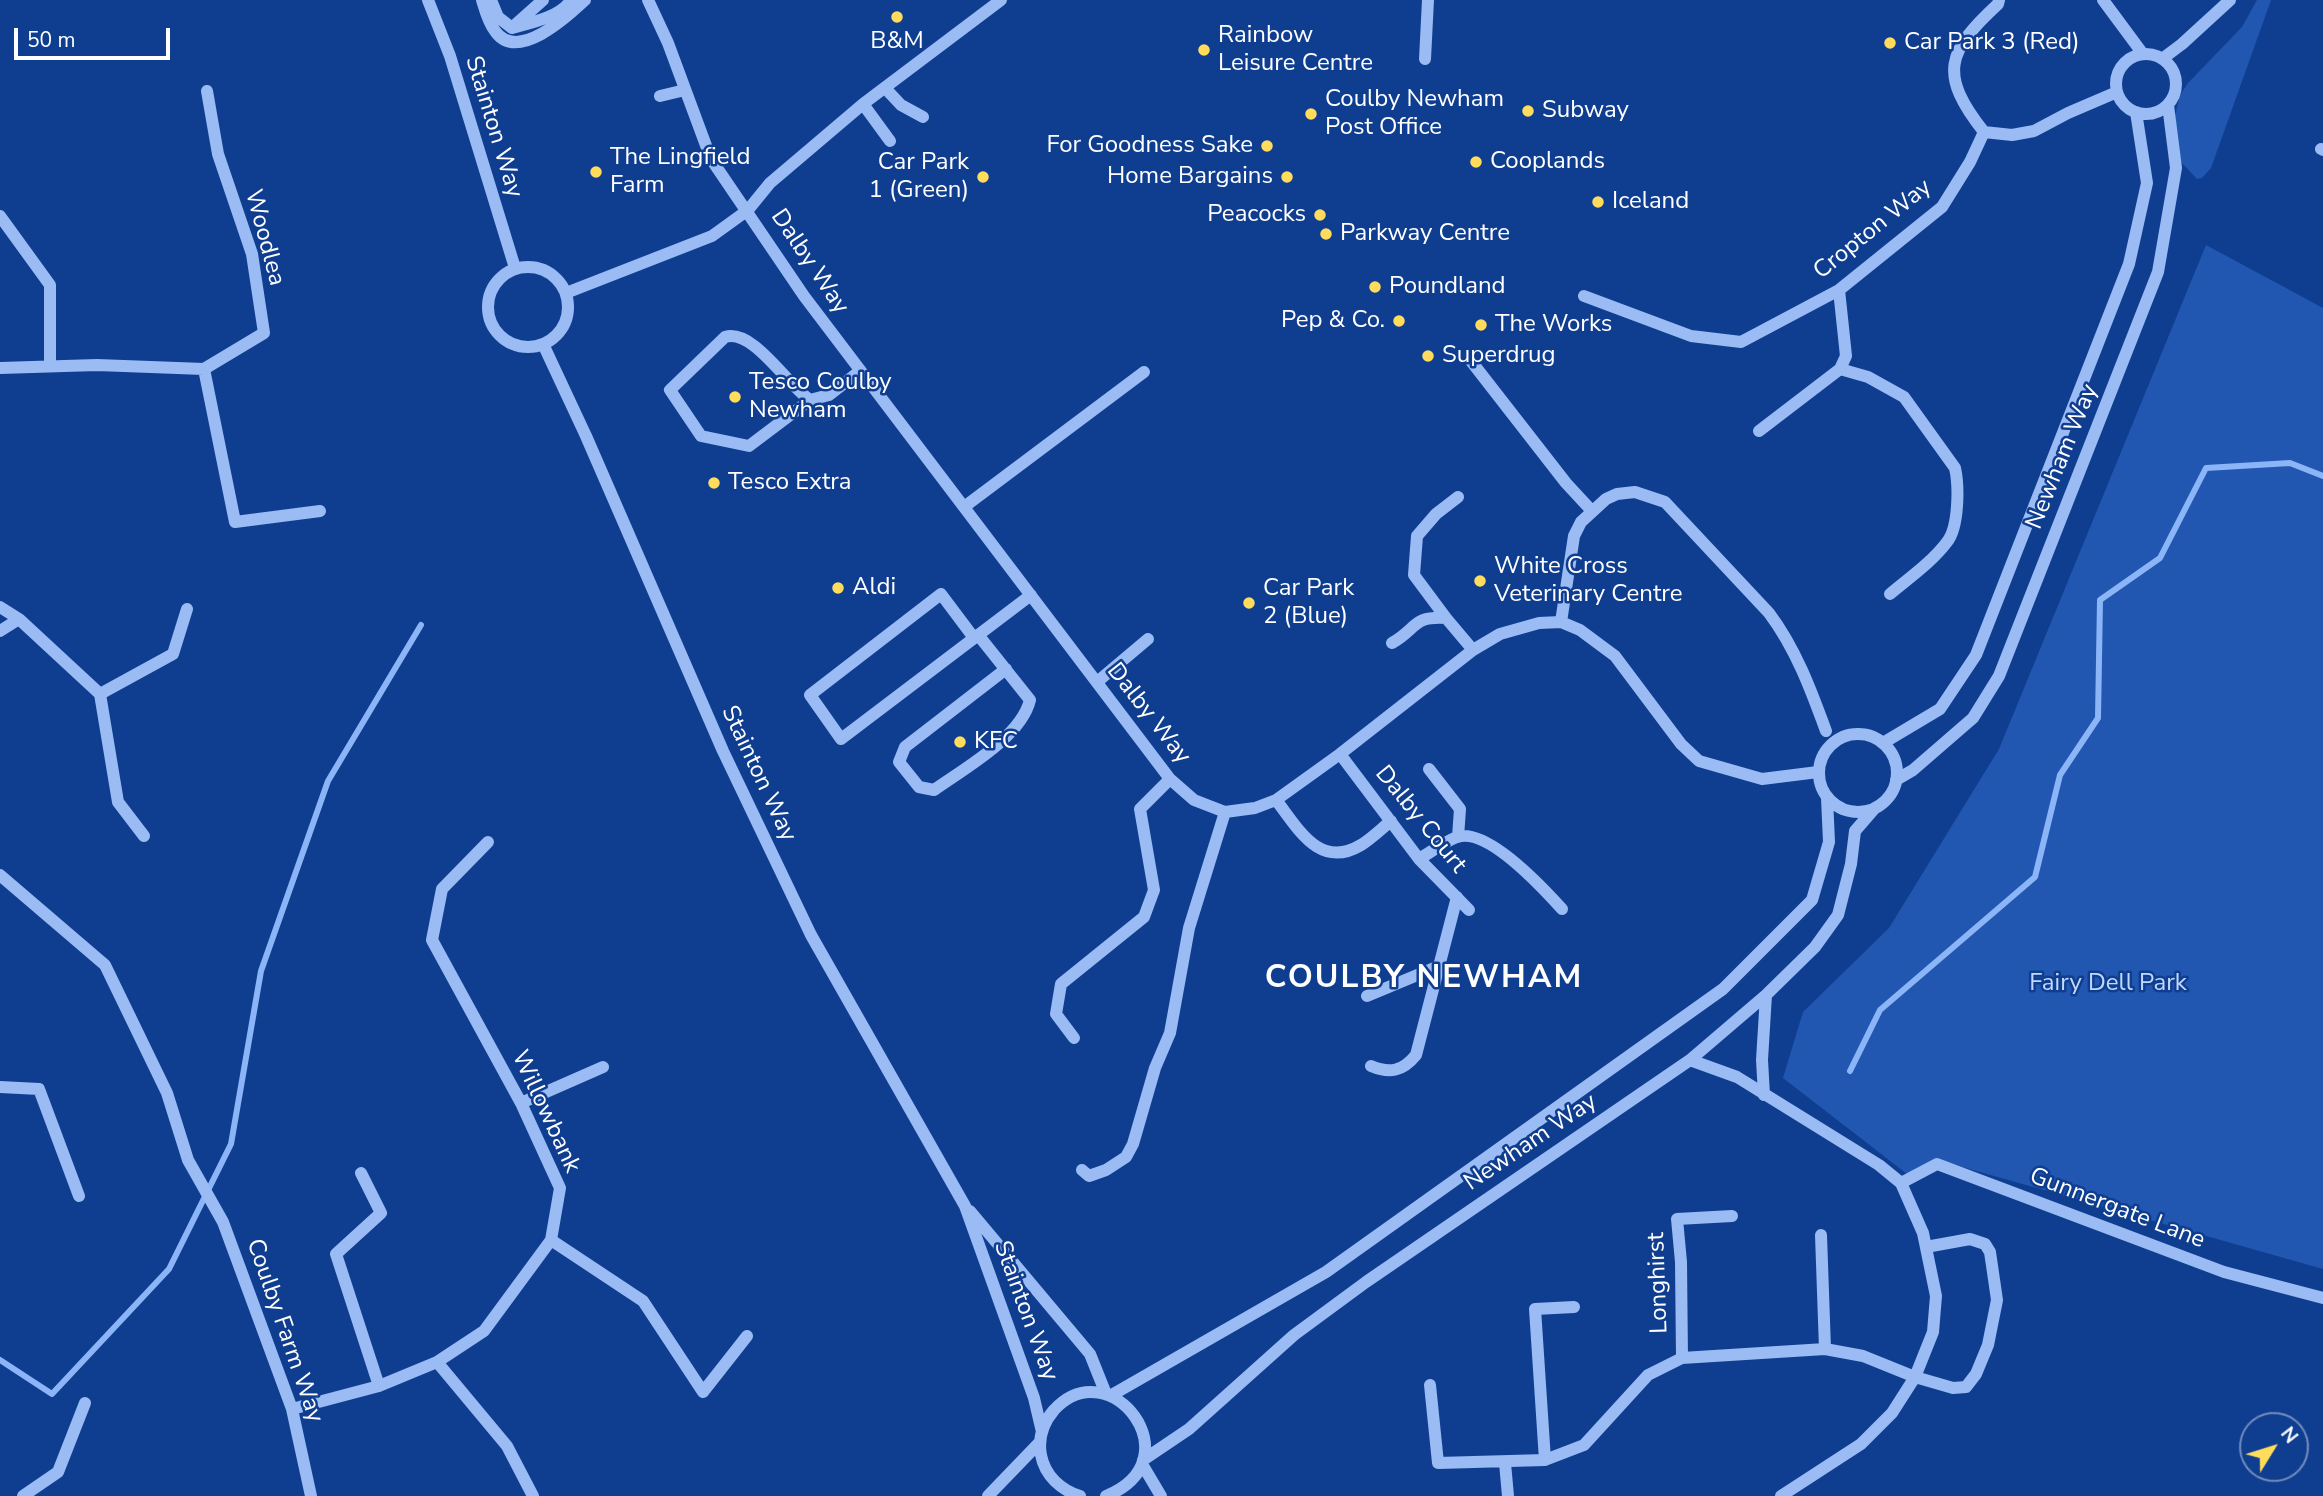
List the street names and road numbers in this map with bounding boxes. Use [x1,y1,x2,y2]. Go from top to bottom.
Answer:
street label: Stainton Way [458,53,528,201]
street label: Cropton Way [1808,174,1938,286]
street label: Woodlea [237,187,291,289]
street label: Dalby Way [764,204,854,320]
street label: Newham Way [2021,380,2105,534]
street label: Dalby Way [1100,658,1196,770]
street label: Stainton Way [714,702,802,846]
street label: Dalby Court [1368,761,1472,879]
street label: Willowbank [504,1046,586,1178]
street label: Newham Way [1459,1088,1603,1198]
street label: Gunnergate Lane [2025,1162,2209,1256]
street label: Longhirst [1643,1232,1675,1334]
street label: Coulby Farm Way [239,1235,329,1427]
street label: Stainton Way [986,1237,1064,1385]

